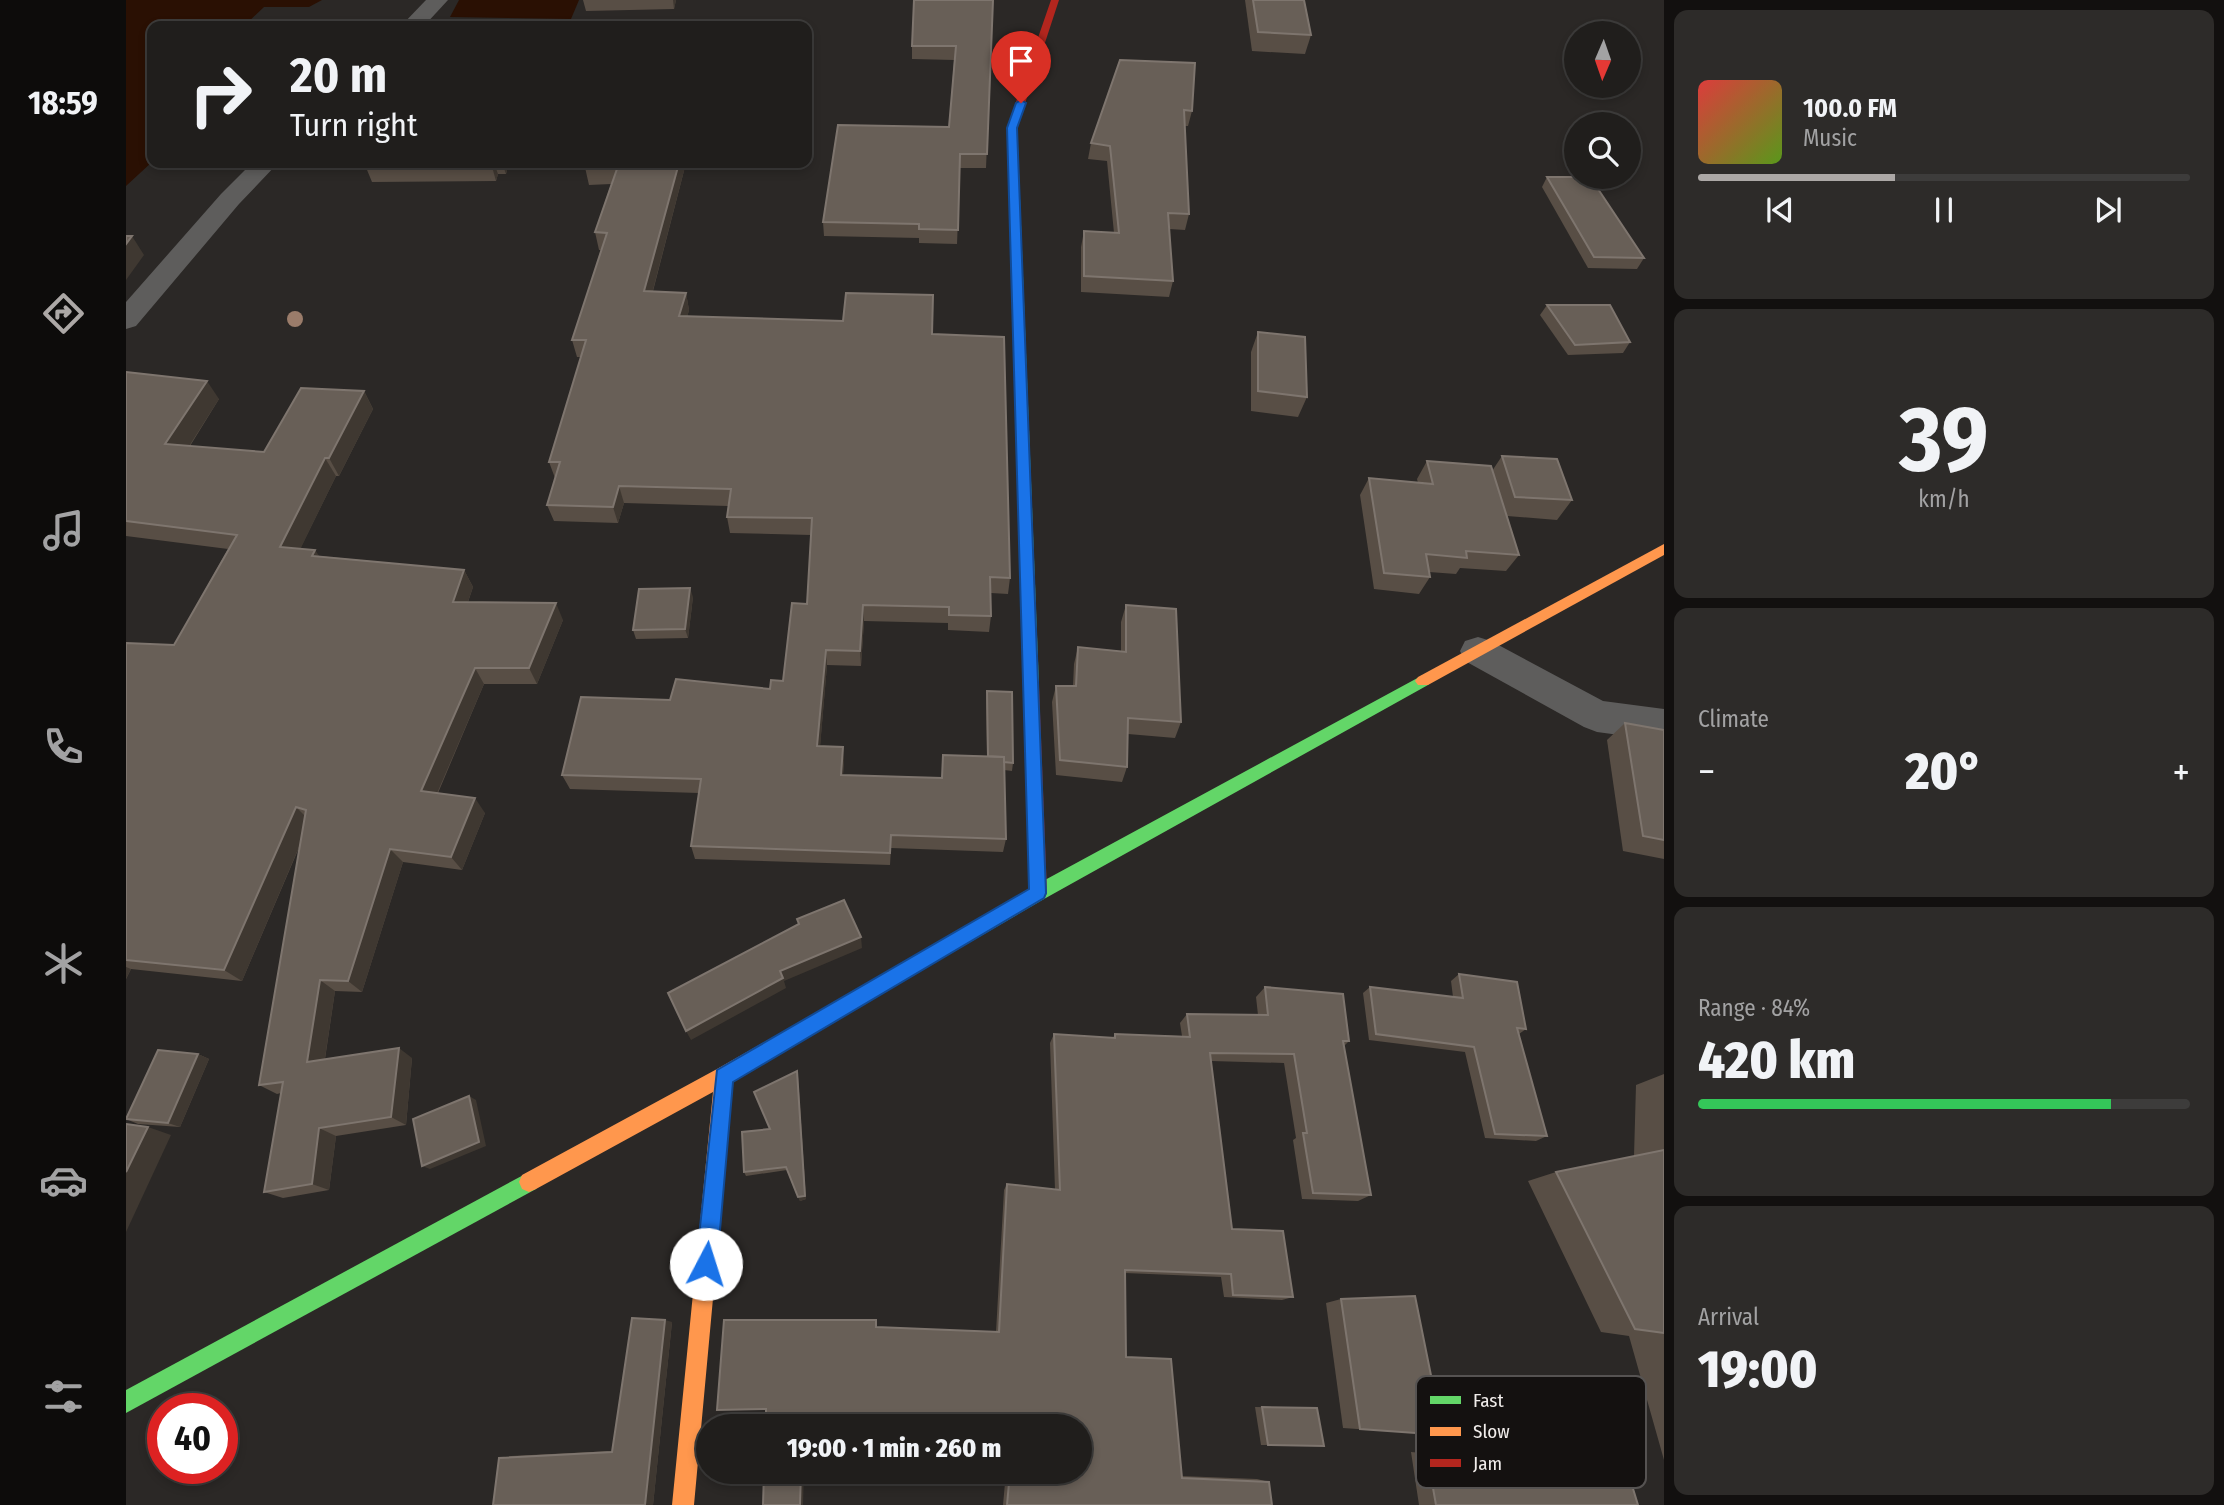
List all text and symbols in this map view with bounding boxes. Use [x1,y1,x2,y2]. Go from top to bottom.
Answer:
north arrow [1564,21,1642,98]
map controls [1564,21,1641,189]
pin [991,31,1051,103]
icon: arrive [1002,42,1040,80]
text: 20 m [290,46,387,105]
icon: right [175,49,266,140]
text: 18:59 [28,84,98,122]
text: 100.0 FM [1803,93,1897,124]
text: Turn right [290,106,417,144]
button: search [1564,112,1641,189]
text: Music [1803,124,1857,152]
icon: previous [1761,191,1799,229]
icon: pause [1925,191,1963,229]
icon: next [2089,191,2127,229]
icon: directions [39,289,88,338]
text: 39 [1899,385,1989,494]
text: km/h [1918,485,1970,513]
icon: music [39,506,88,555]
text: Climate [1698,705,1769,733]
icon: phone [39,722,88,771]
text: 20° [1905,740,1983,803]
text: − [1698,749,1715,795]
text: + [2173,749,2190,795]
icon: climate [39,939,88,988]
text: Range · 84% [1698,994,1810,1022]
text: 420 km [1698,1029,1855,1092]
icon: car [39,1156,88,1205]
position arrow [669,1227,743,1301]
text: Arrival [1698,1303,1759,1331]
text: 19:00 [1698,1338,1818,1401]
icon: filters [39,1372,88,1421]
legend [1416,1376,1646,1488]
text: Fast [1473,1389,1504,1412]
speed limit sign: 40 [147,1393,238,1484]
text: Slow [1473,1420,1510,1443]
text: 19:00 · 1 min · 260 m [787,1433,1001,1464]
text: Jam [1473,1452,1502,1475]

